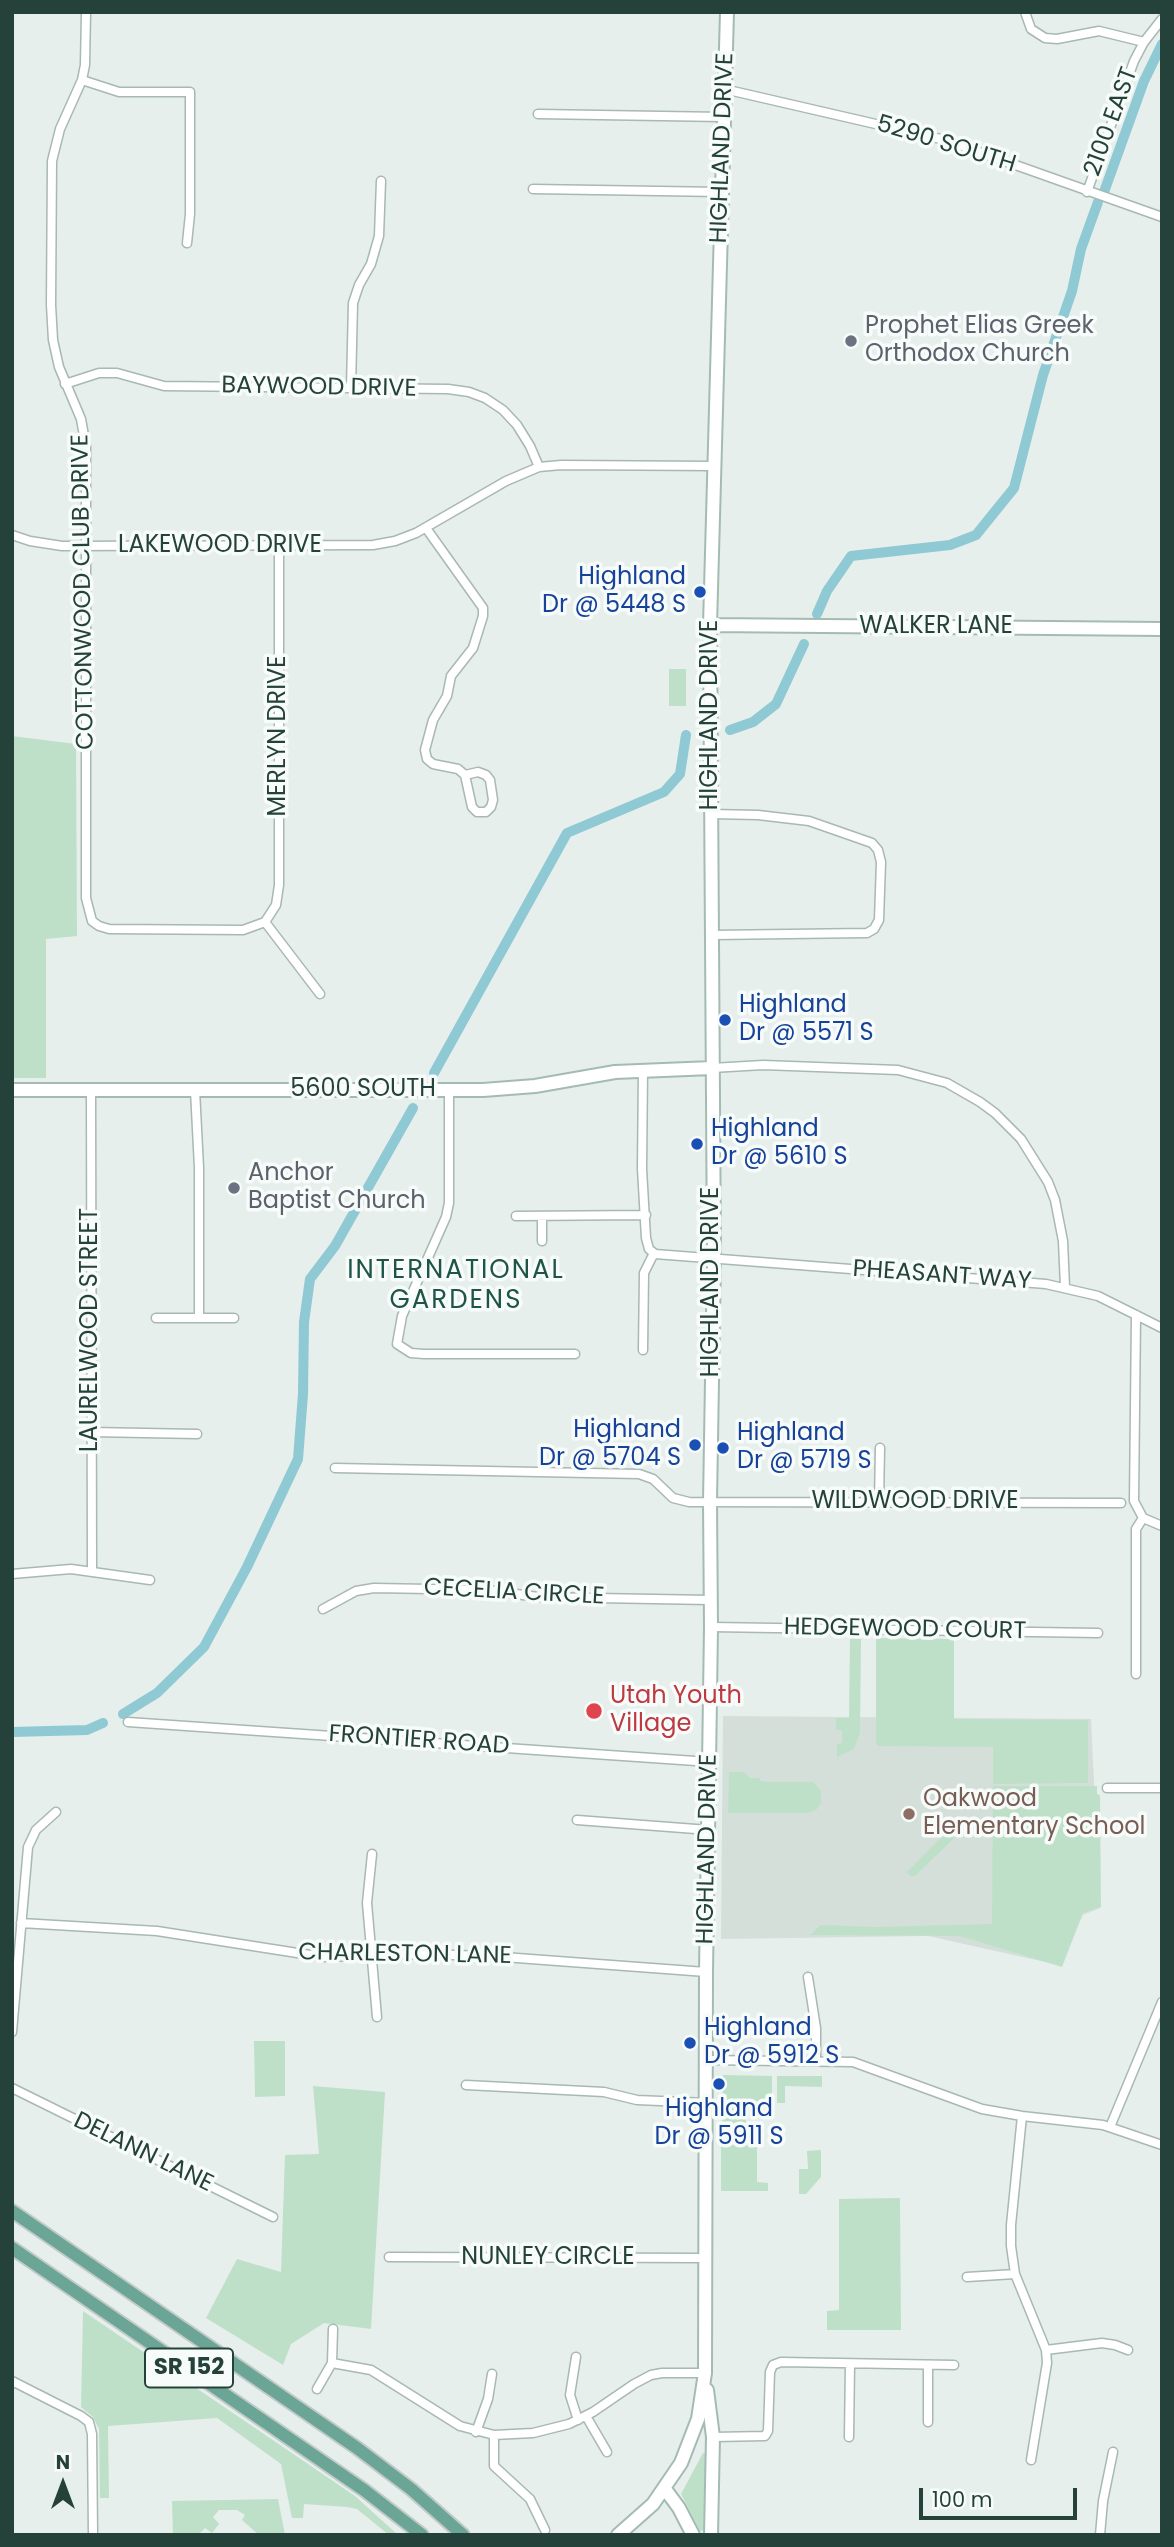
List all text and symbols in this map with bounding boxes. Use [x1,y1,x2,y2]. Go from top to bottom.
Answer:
street label: HIGHLAND DRIVE [705,52,741,244]
street label: 2100 EAST [1079,64,1145,180]
street label: 5290 SOUTH [873,110,1019,180]
place label: Prophet Elias Greek Orthodox Church [865,313,1094,369]
marker: Prophet Elias Greek Orthodox Church [843,333,859,349]
street label: BAYWOOD DRIVE [221,372,417,404]
street label: COTTONWOOD CLUB DRIVE [67,434,101,750]
street label: LAKEWOOD DRIVE [118,532,322,560]
place label: Highland Dr @ 5448 S [542,564,686,620]
marker: Highland Dr @ 5448 S [692,584,708,600]
street label: WALKER LANE [859,613,1013,641]
street label: HIGHLAND DRIVE [697,620,725,810]
street label: MERLYN DRIVE [265,655,293,817]
place label: Highland Dr @ 5571 S [739,992,873,1048]
marker: Highland Dr @ 5571 S [717,1012,733,1028]
street label: 5600 SOUTH [290,1076,436,1104]
place label: Highland Dr @ 5610 S [711,1116,848,1172]
marker: Highland Dr @ 5610 S [689,1136,705,1152]
place label: Anchor Baptist Church [248,1160,426,1216]
marker: Anchor Baptist Church [226,1180,242,1196]
street label: HIGHLAND DRIVE [698,1187,726,1377]
street label: LAURELWOOD STREET [77,1208,105,1452]
district label: INTERNATIONAL GARDENS [349,1255,563,1316]
street label: PHEASANT WAY [852,1255,1032,1297]
place label: Highland Dr @ 5704 S [539,1417,681,1473]
place label: Highland Dr @ 5719 S [737,1420,872,1476]
marker: Highland Dr @ 5704 S [687,1437,703,1453]
marker: Highland Dr @ 5719 S [715,1440,731,1456]
street label: WILDWOOD DRIVE [811,1488,1019,1516]
street label: CECELIA CIRCLE [423,1574,605,1612]
street label: HEDGEWOOD COURT [783,1613,1027,1647]
place label: Utah Youth Village [610,1683,742,1739]
marker: Utah Youth Village [584,1701,604,1721]
street label: FRONTIER ROAD [328,1720,510,1762]
street label: HIGHLAND DRIVE [692,1753,724,1945]
place label: Oakwood Elementary School [923,1786,1146,1842]
marker: Oakwood Elementary School [901,1806,917,1822]
street label: CHARLESTON LANE [298,1939,512,1971]
place label: Highland Dr @ 5912 S [704,2015,839,2071]
marker: Highland Dr @ 5912 S [682,2035,698,2051]
marker: Highland Dr @ 5911 S [711,2076,727,2092]
place label: Highland Dr @ 5911 S [654,2096,784,2152]
street label: DELANN LANE [69,2107,217,2199]
street label: NUNLEY CIRCLE [461,2244,635,2272]
road number: SR 152 [145,2348,233,2388]
north arrow [28,2449,98,2519]
text: N [56,2449,70,2476]
scale bar [922,2474,1080,2518]
text: 100 m [932,2485,992,2514]

